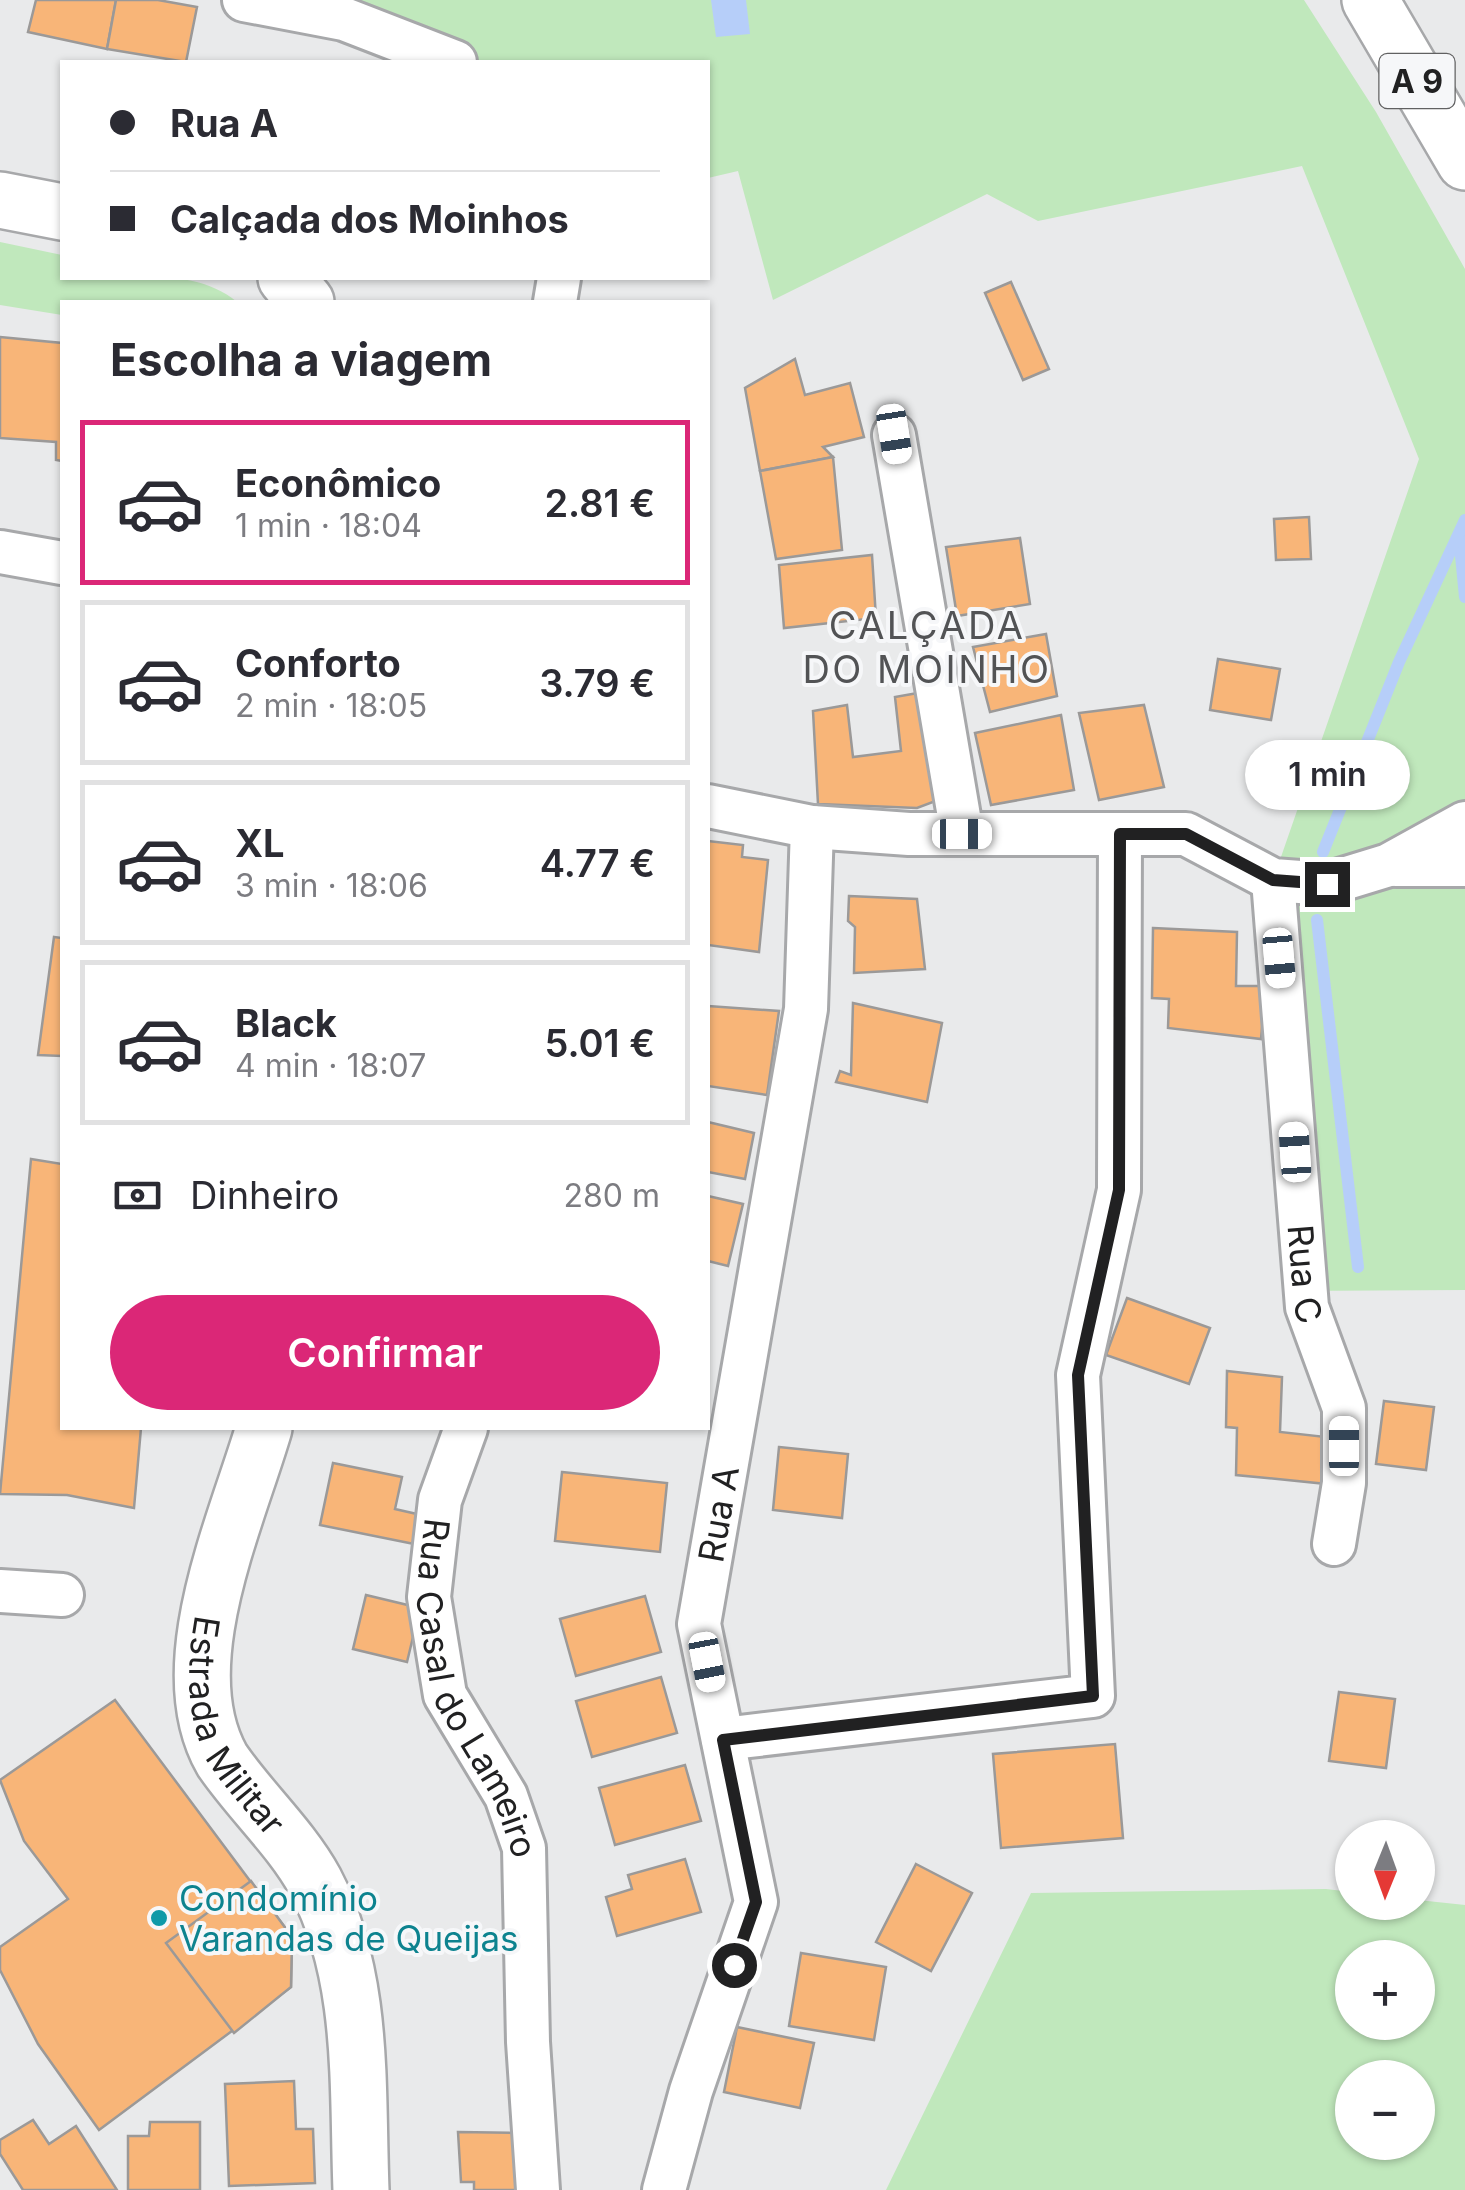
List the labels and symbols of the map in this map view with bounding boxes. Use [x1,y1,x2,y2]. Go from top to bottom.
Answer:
road number: A 9 [1380,54,1454,108]
car [874,402,914,466]
district label: CALÇADA DO MOINHO [802,602,1052,692]
callout: 1 min [1244,739,1410,809]
car [932,819,992,849]
route end [1305,862,1350,907]
car [1261,927,1297,989]
car [1278,1121,1312,1183]
street label: Rua C [1280,1223,1332,1329]
car [1329,1416,1359,1476]
street label: Rua A [689,1463,747,1565]
street label: Rua Casal do Lameiro [407,1516,547,1863]
street label: Estrada Militar [181,1613,294,1843]
car [687,1630,727,1694]
north arrow [1335,1820,1435,1920]
place label: Condomínio Varandas de Queijas [179,1877,519,1959]
marker: Condomínio Varandas de Queijas [148,1907,170,1929]
route start [712,1943,757,1988]

